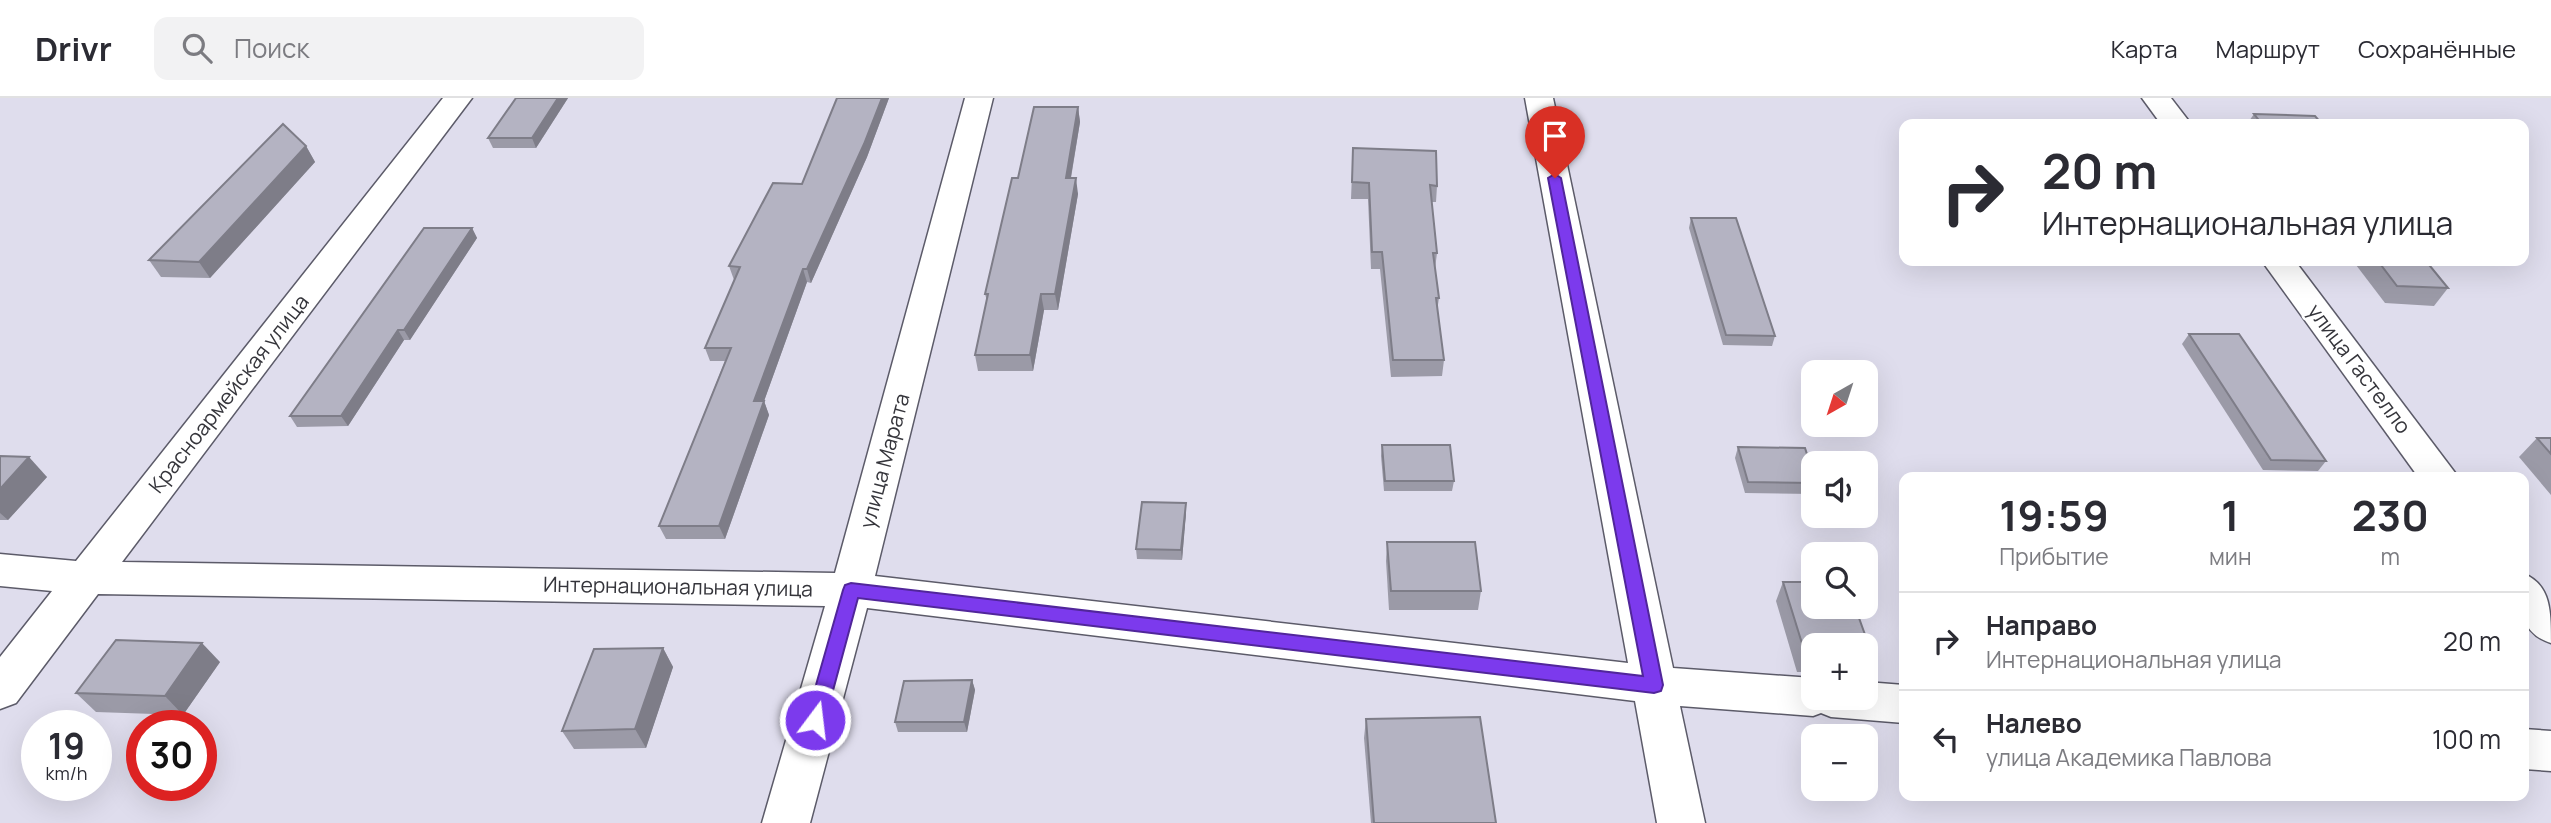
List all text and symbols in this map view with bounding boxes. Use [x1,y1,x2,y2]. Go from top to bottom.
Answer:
search box [154,17,644,80]
text: Drivr [35,26,112,71]
icon: search [178,29,216,67]
text: Поиск [234,30,309,66]
text: Карта [2111,32,2178,65]
text: Маршрут [2216,32,2320,65]
text: Сохранённые [2358,32,2516,65]
pin [1525,106,1585,178]
icon: arrive [1536,117,1574,155]
text: 20 m [2042,137,2157,204]
icon: right [1927,147,2018,238]
text: Интернациональная улица [2042,201,2453,245]
street label: Красноармейская улица [142,288,315,498]
street label: улица Гастелло [2302,298,2418,439]
north arrow [1801,360,1878,438]
map controls [1801,360,1878,801]
street label: улица Марата [853,390,916,531]
button: sound [1801,451,1878,528]
text: 19:59 [1999,486,2109,544]
text: 1 [2221,486,2239,544]
text: 230 [2352,486,2429,544]
text: Прибытие [1999,540,2109,572]
text: мин [2209,540,2252,572]
text: m [2381,540,2400,572]
button: search [1801,542,1878,619]
street label: Интернациональная улица [543,570,813,602]
text: Направо [1986,607,2097,643]
icon: right [1927,622,1965,660]
text: 20 m [2443,623,2501,659]
button: + [1801,633,1878,710]
text: Интернациональная улица [1986,643,2282,675]
position arrow [778,683,852,757]
text: Налево [1986,705,2082,741]
speed limit sign: 30 [126,710,217,801]
icon: left [1927,720,1965,758]
text: 100 m [2432,721,2501,757]
text: 19 [48,722,85,770]
button: − [1801,724,1878,801]
text: улица Академика Павлова [1986,741,2272,773]
text: km/h [46,761,87,785]

